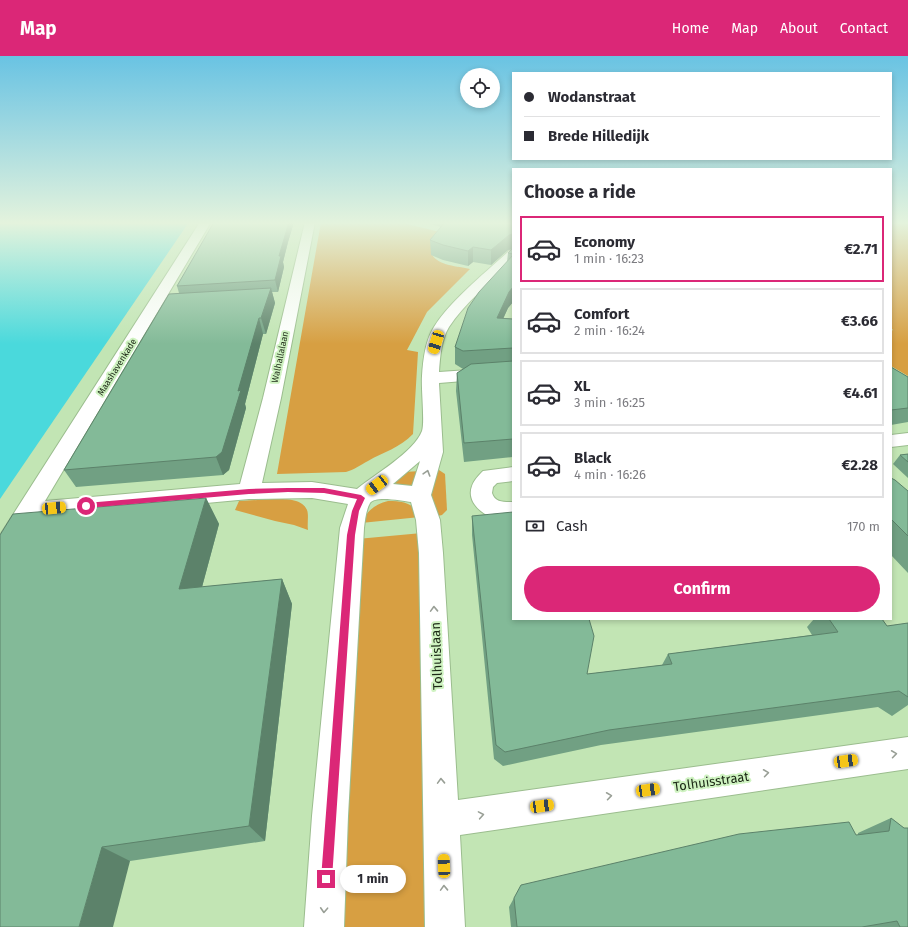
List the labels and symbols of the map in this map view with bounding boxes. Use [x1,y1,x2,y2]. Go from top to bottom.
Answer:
car [427,329,445,355]
street label: Walhallalaan [270,330,290,384]
street label: Maashavenkade [96,337,139,397]
one-way arrow [422,470,431,477]
car [364,473,390,497]
route start [77,497,95,515]
car [42,501,66,515]
one-way arrow [429,606,438,612]
street label: Tolhuislaan [428,622,445,690]
one-way arrow [891,750,897,759]
car [833,753,859,769]
street label: Tolhuisstraat [672,769,750,794]
one-way arrow [763,769,769,778]
one-way arrow [436,778,445,784]
car [635,782,661,798]
one-way arrow [606,792,612,801]
car [529,798,555,814]
one-way arrow [478,811,484,820]
car [438,854,450,878]
callout: 1 min [340,865,406,893]
route end [317,870,335,888]
one-way arrow [440,885,448,891]
one-way arrow [320,907,329,913]

